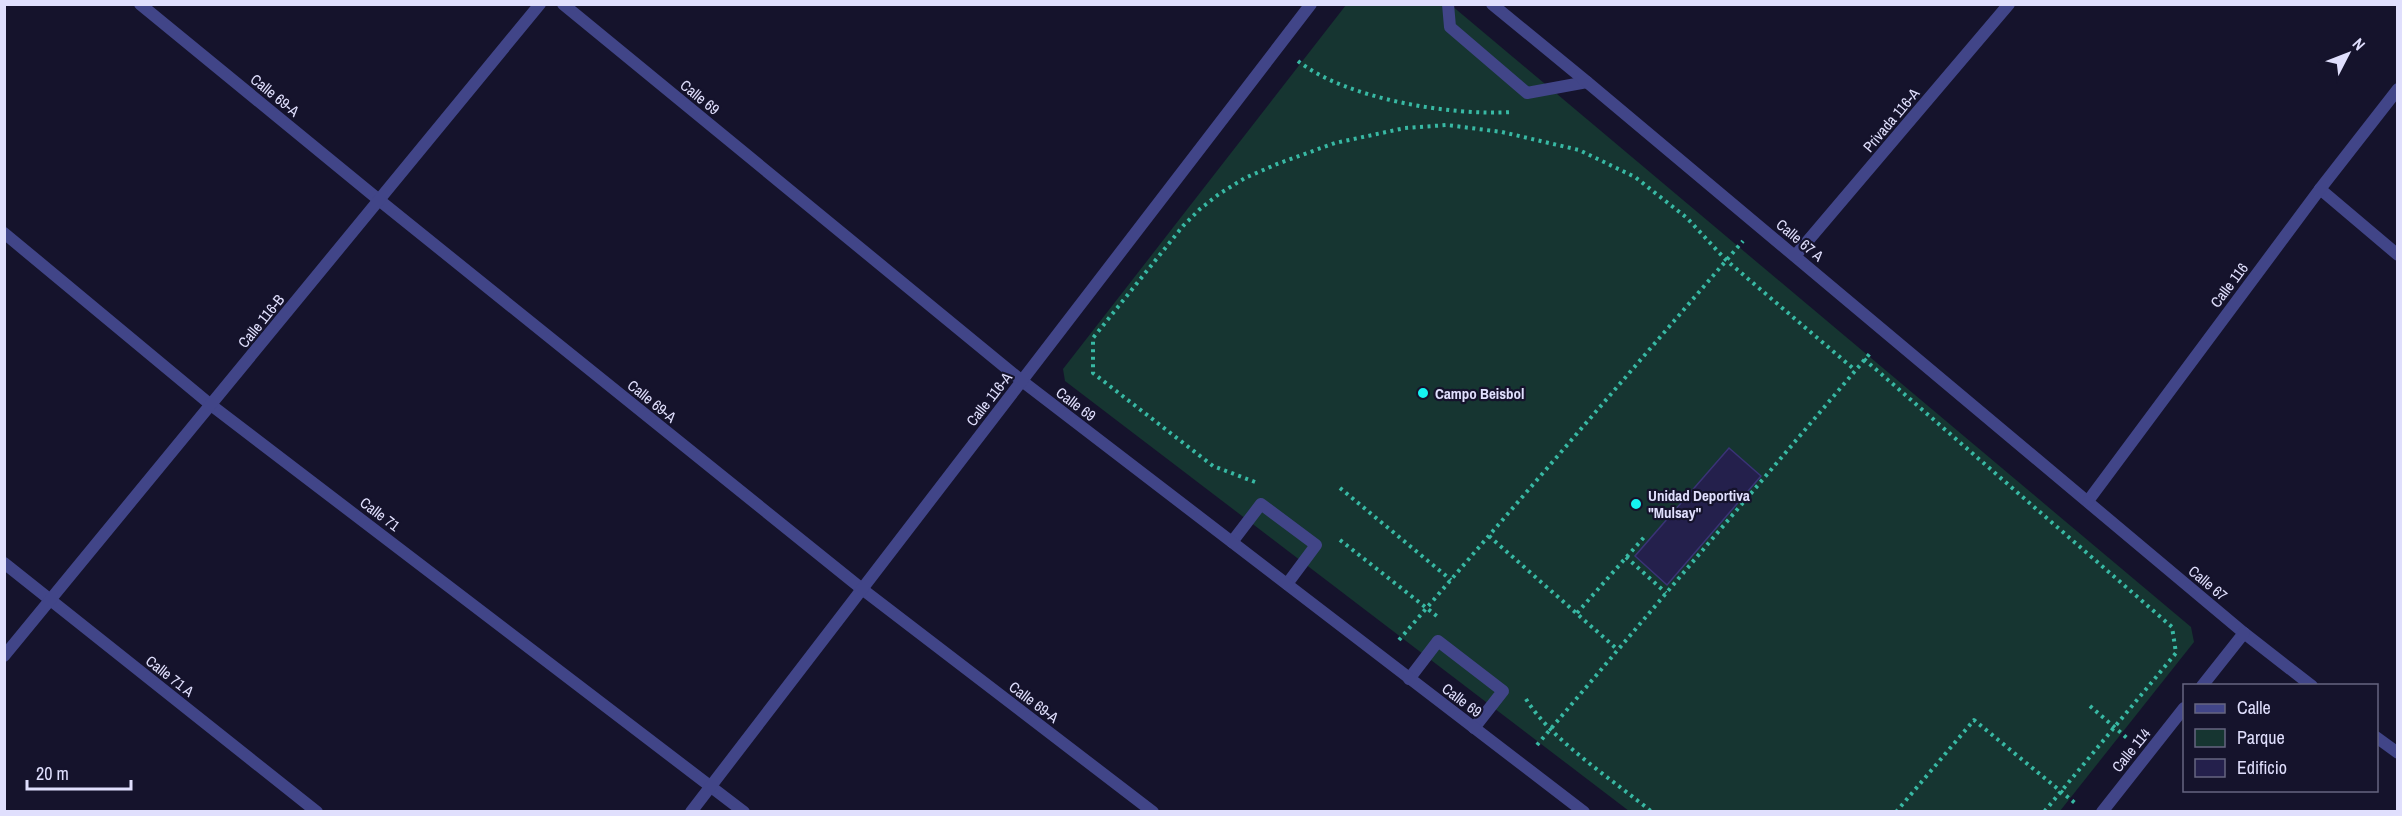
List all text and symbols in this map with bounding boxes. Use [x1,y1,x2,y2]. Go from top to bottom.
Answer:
north arrow [2318,24,2378,84]
text: N [2348,33,2370,55]
street label: Calle 69-A [246,69,305,122]
street label: Calle 69 [676,75,724,119]
street label: Privada 116-A [1858,83,1925,157]
street label: Calle 67 A [1772,214,1829,267]
street label: Calle 116 [2205,258,2253,312]
street label: Calle 116-B [233,290,289,352]
street label: Calle 116-A [961,367,1017,430]
street label: Calle 69-A [623,375,682,428]
street label: Calle 69 [1052,382,1100,426]
place label: Campo Beisbol [1435,383,1525,404]
marker: Campo Beisbol [1416,386,1430,400]
place label: Unidad Deportiva "Mulsay" [1648,485,1750,523]
street label: Calle 71 [356,492,404,536]
marker: Unidad Deportiva "Mulsay" [1629,497,1643,511]
street label: Calle 67 [2184,560,2232,606]
street label: Calle 71 A [141,650,199,702]
street label: Calle 69-A [1005,676,1064,728]
street label: Calle 69 [1438,678,1486,722]
legend [2183,684,2378,792]
text: Calle [2237,695,2271,720]
street label: Calle 114 [2107,723,2155,776]
text: Parque [2237,725,2285,750]
scale bar [27,753,130,791]
text: Edificio [2237,755,2287,780]
text: 20 m [36,761,69,786]

